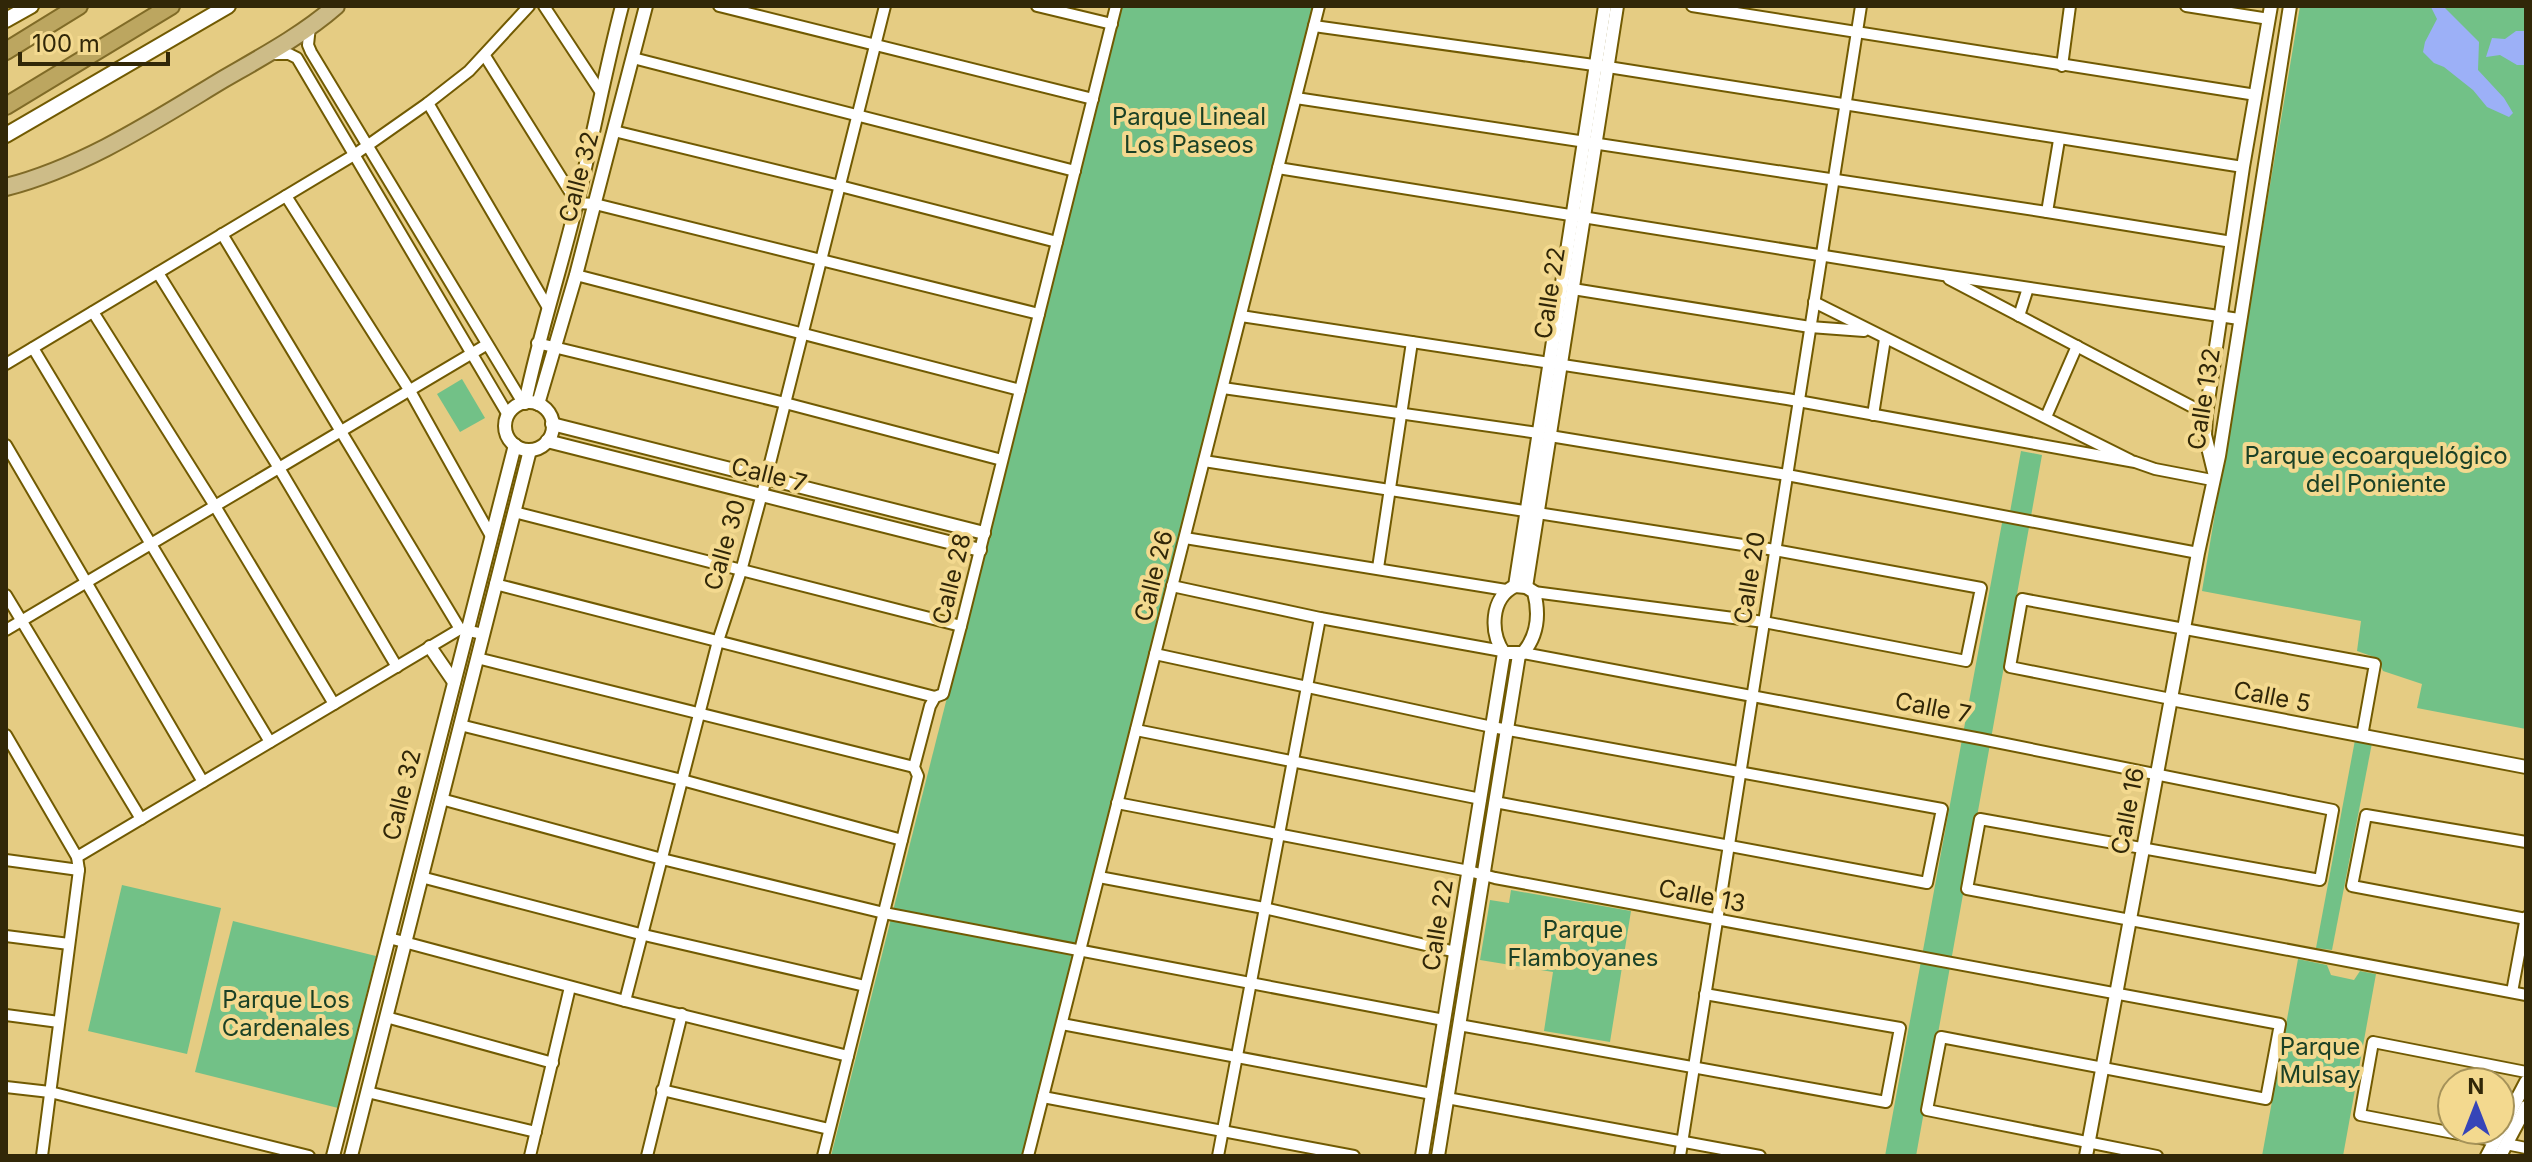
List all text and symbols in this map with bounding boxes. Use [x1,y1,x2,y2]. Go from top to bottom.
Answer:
scale bar [20,16,168,66]
text: 100 m [32,29,100,58]
park label: Parque Lineal Los Paseos [1112,102,1266,159]
street label: Calle 32 [552,128,605,225]
street label: Calle 22 [1528,245,1571,341]
street label: Calle 132 [2181,346,2226,452]
park label: Parque ecoarquelógico del Poniente [2244,441,2508,498]
street label: Calle 7 [728,451,810,498]
street label: Calle 30 [698,496,751,594]
street label: Calle 26 [1128,527,1179,624]
street label: Calle 28 [926,530,977,627]
street label: Calle 20 [1728,530,1771,626]
street label: Calle 5 [2231,675,2313,718]
street label: Calle 7 [1893,686,1974,729]
street label: Calle 32 [376,746,427,843]
street label: Calle 16 [2105,765,2150,857]
street label: Calle 13 [1656,873,1748,918]
street label: Calle 22 [1416,877,1459,973]
park label: Parque Flamboyanes [1508,915,1658,972]
park label: Parque Los Cardenales [222,985,350,1042]
park label: Parque Mulsay [2280,1032,2360,1089]
north arrow [2436,1066,2516,1146]
text: N [2468,1073,2484,1099]

